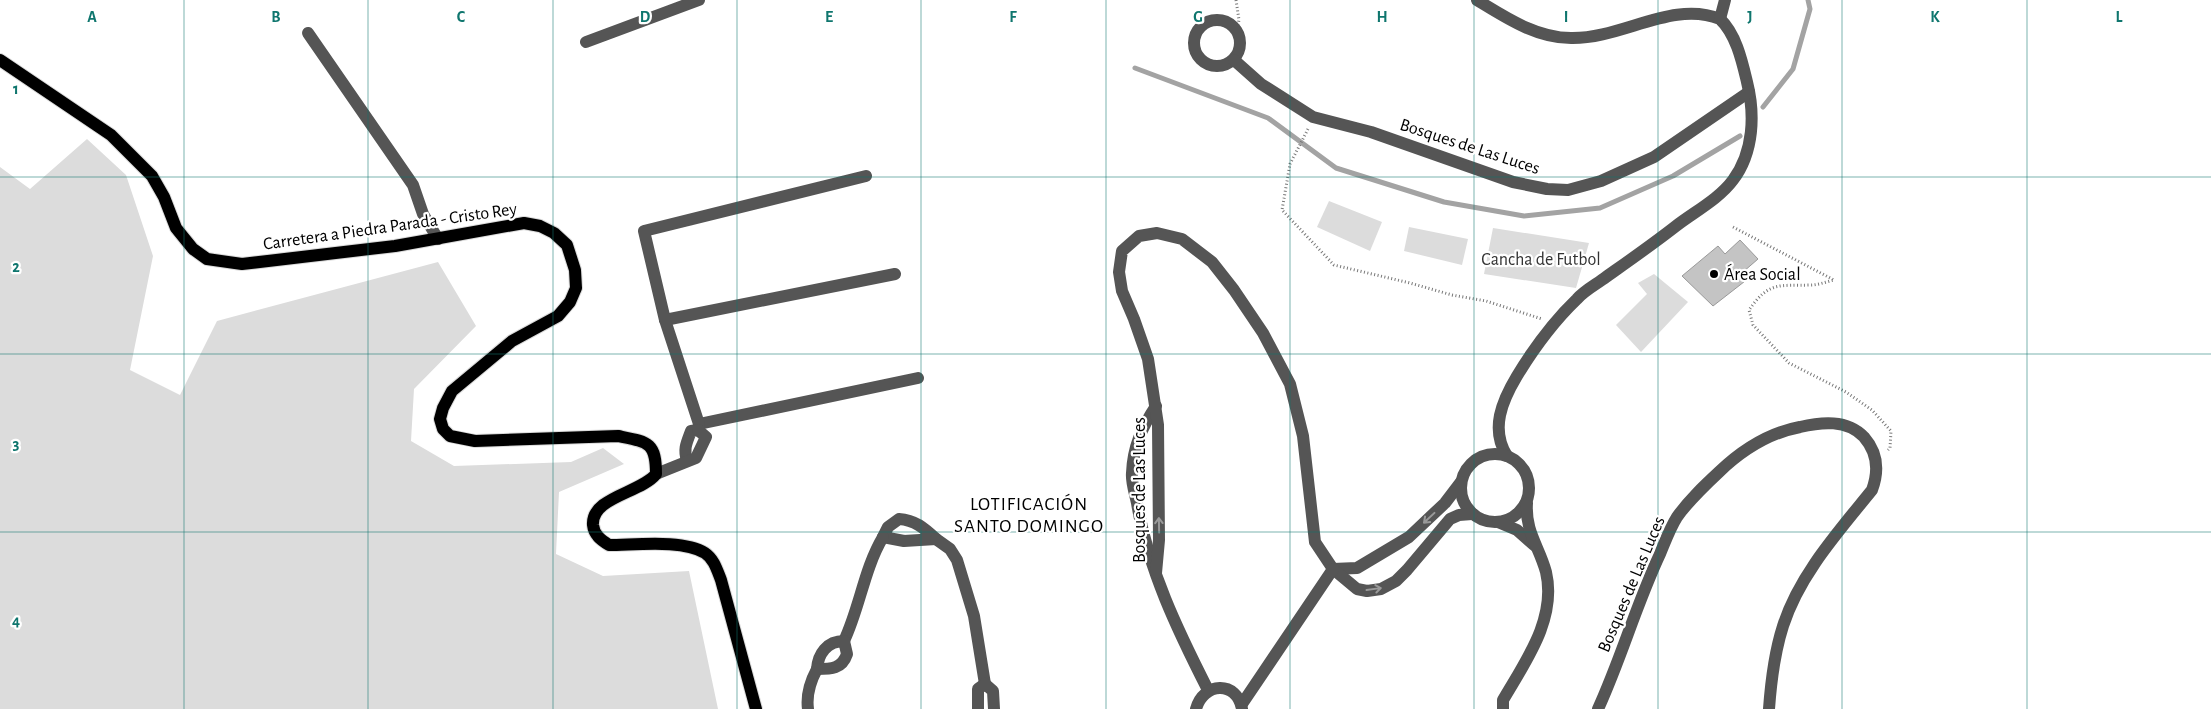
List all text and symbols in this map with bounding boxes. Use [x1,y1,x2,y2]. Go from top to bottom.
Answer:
text: A [87,9,97,25]
text: B [271,9,281,25]
text: C [457,9,466,25]
text: D [640,9,651,25]
text: E [825,9,833,25]
text: F [1009,9,1017,25]
text: G [1193,9,1203,25]
text: H [1376,9,1388,25]
text: I [1564,9,1568,25]
text: J [1747,9,1753,25]
text: K [1930,9,1940,25]
text: L [2116,9,2123,25]
text: 1 [13,81,19,97]
street label: Bosques de Las Luces [1398,116,1542,178]
street label: Carretera a Piedra Parada - Cristo Rey [262,200,519,254]
park label: Cancha de Futbol [1481,251,1601,269]
text: 2 [12,259,20,275]
place label: Área Social [1724,263,1801,284]
marker: Área Social [1708,268,1720,280]
street label: Bosques de Las Luces [1131,417,1149,563]
text: 3 [13,436,20,452]
district label: LOTIFICACIÓN SANTO DOMINGO [954,493,1104,536]
one-way arrow [1423,512,1435,524]
street label: Bosques de Las Luces [1595,514,1669,655]
one-way arrow [1154,517,1164,534]
one-way arrow [1365,584,1381,594]
text: 4 [12,613,20,629]

